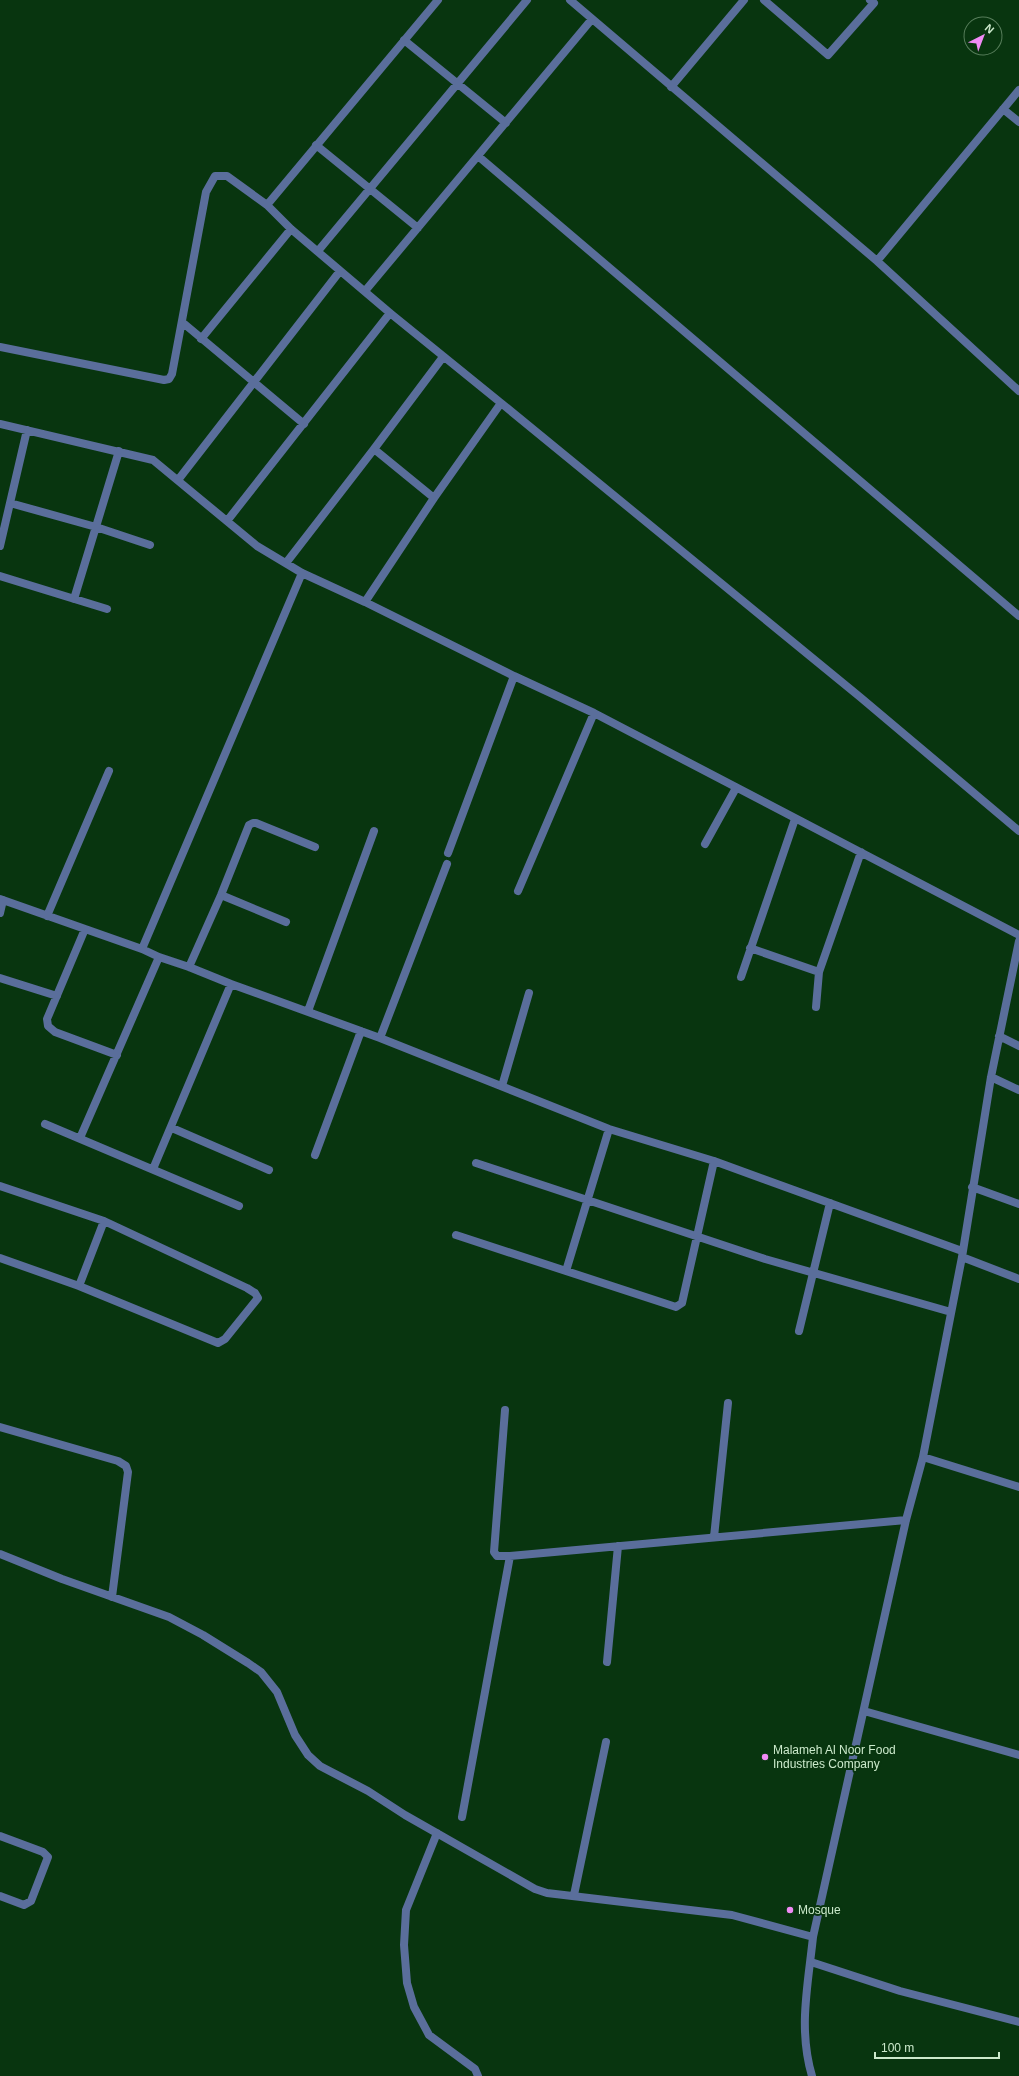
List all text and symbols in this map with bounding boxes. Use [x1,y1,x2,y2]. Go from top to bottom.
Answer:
north arrow [963,16,1003,56]
text: N [983,21,997,36]
place label: Malameh Al Noor Food Industries Company [773,1743,896,1771]
marker: Malameh Al Noor Food Industries Company [760,1752,770,1762]
place label: Mosque [798,1903,841,1917]
marker: Mosque [785,1905,795,1915]
scale bar [875,2034,999,2060]
text: 100 m [881,2041,914,2055]

